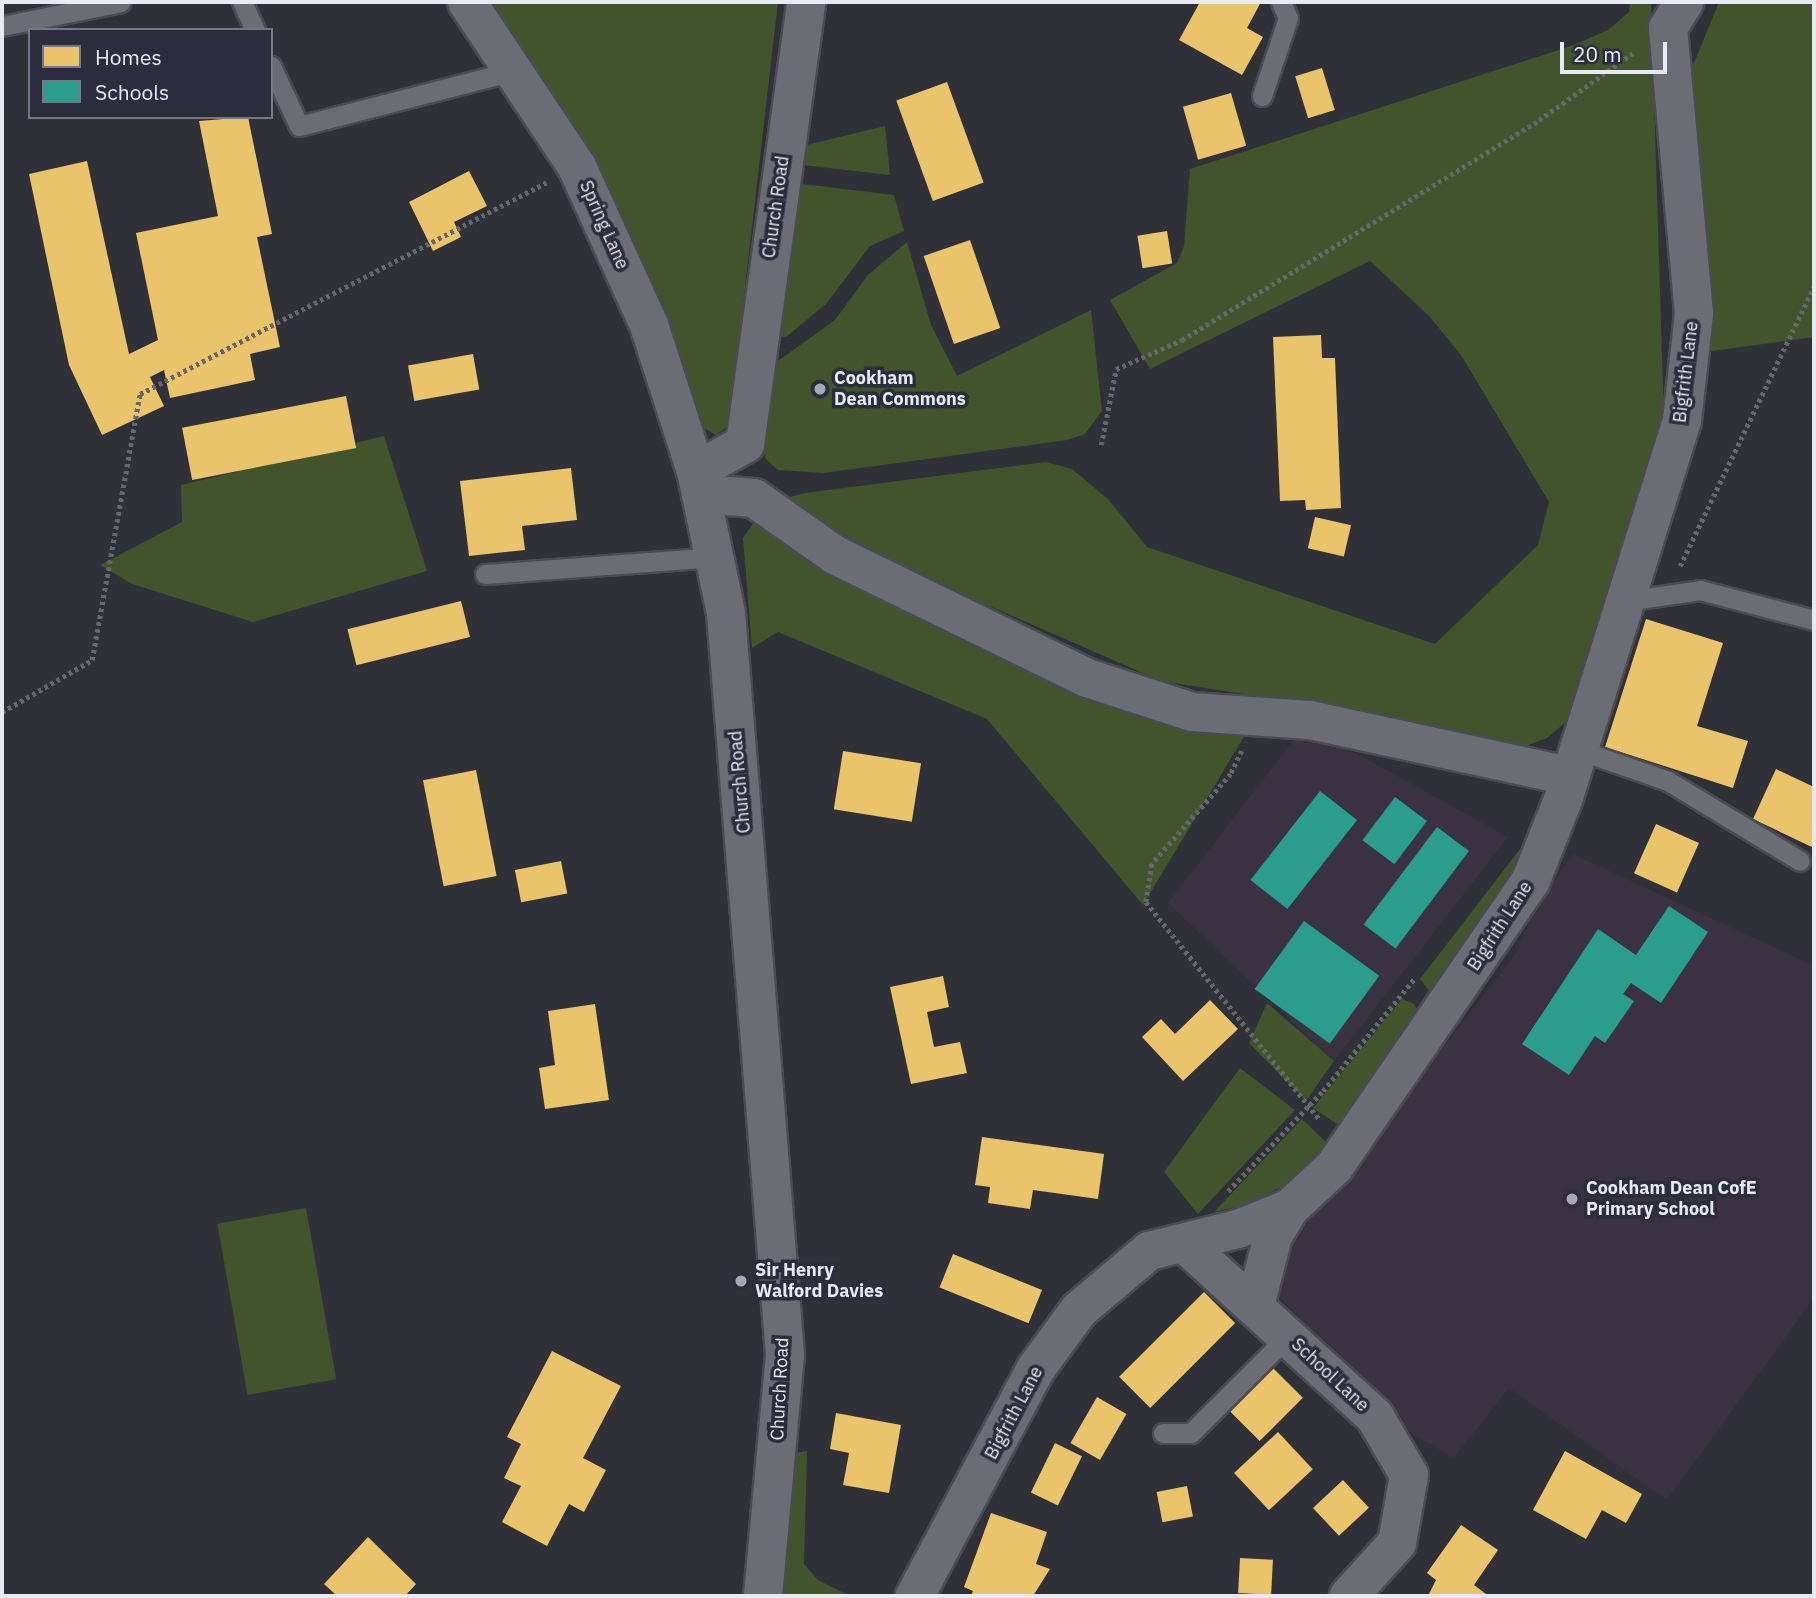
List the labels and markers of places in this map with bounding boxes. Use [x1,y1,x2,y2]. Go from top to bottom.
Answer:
place label: Cookham Dean Commons [834,368,966,410]
marker: Cookham Dean Commons [812,381,828,397]
place label: Cookham Dean CofE Primary School [1586,1178,1757,1220]
marker: Cookham Dean CofE Primary School [1564,1191,1580,1207]
place label: Sir Henry Walford Davies [755,1260,883,1302]
marker: Sir Henry Walford Davies [733,1273,749,1289]

